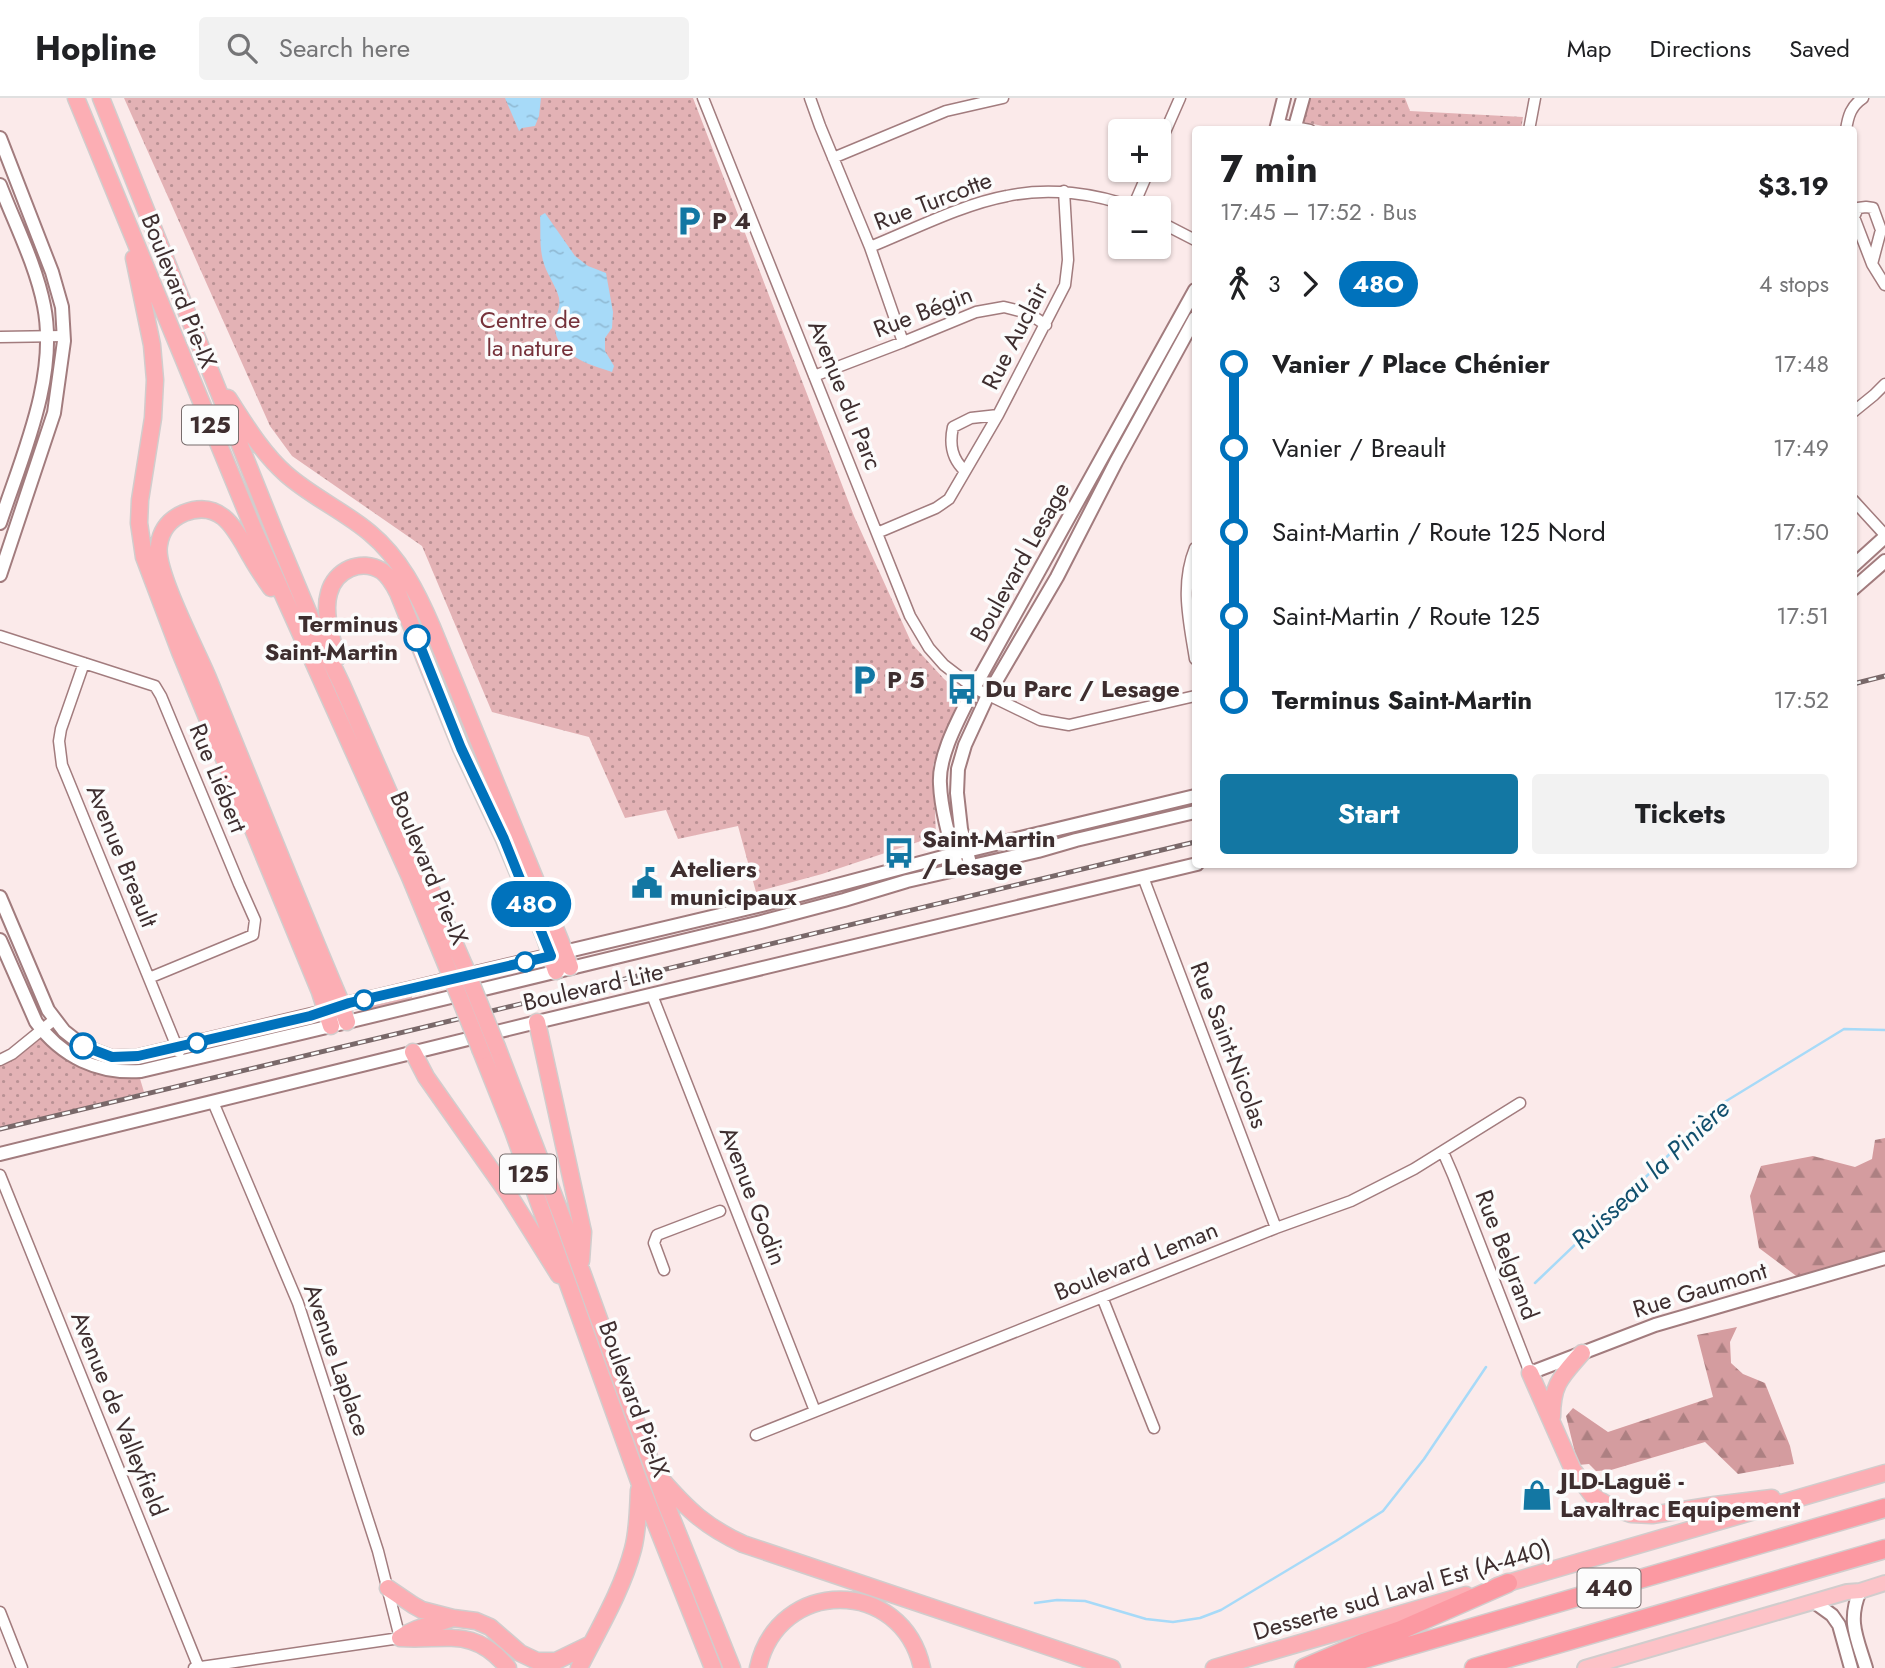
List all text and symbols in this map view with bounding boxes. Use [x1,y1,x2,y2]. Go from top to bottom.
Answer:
search box [199,17,689,80]
text: Hopline [35,25,157,72]
icon: search [223,29,261,67]
text: Search here [279,29,410,67]
text: Map [1567,31,1612,66]
text: Directions [1650,31,1751,66]
text: Saved [1789,31,1850,66]
map controls [1108,119,1171,259]
button: + [1108,119,1171,182]
text: 7 min [1220,141,1318,196]
street label: Rue Turcotte [869,162,997,239]
text: $3.19 [1758,167,1829,205]
text: 17:45 – 17:52 · Bus [1220,195,1417,229]
button: − [1108,196,1171,259]
place label: P 4 [712,203,751,238]
parking icon: P 4 [672,204,706,238]
street label: Boulevard Pie-IX [133,208,227,374]
icon: walk [1220,265,1258,303]
icon: forward [1291,265,1329,303]
text: 48O [1353,266,1404,301]
text: 3 [1268,267,1281,301]
text: 4 stops [1759,267,1829,301]
street label: Rue Auclair [972,275,1057,396]
street label: Rue Bégin [868,277,978,346]
park label: Centre de la nature [480,302,580,365]
street label: Avenue du Parc [800,315,891,475]
text: Vanier / Place Chénier [1272,345,1550,383]
text: 17:48 [1774,347,1829,381]
road number: 125 [182,406,238,444]
text: Vanier / Breault [1272,429,1446,467]
text: 17:49 [1773,431,1829,465]
street label: Boulevard Lesage [961,475,1078,648]
text: Saint-Martin / Route 125 Nord [1272,513,1606,551]
text: 17:50 [1773,515,1829,549]
text: Saint-Martin / Route 125 [1272,597,1540,635]
text: 17:51 [1776,599,1829,633]
place label: Terminus Saint-Martin [264,606,398,669]
marker: Terminus Saint-Martin [404,625,430,651]
place label: P 5 [887,662,925,697]
parking icon: P 5 [847,663,881,697]
place label: Du Parc / Lesage [985,671,1180,706]
bus stop icon: Du Parc / Lesage [945,672,979,706]
text: Terminus Saint-Martin [1272,681,1532,719]
text: 17:52 [1774,683,1829,717]
street label: Rue Liébert [181,718,256,838]
button: Start [1220,774,1518,854]
button: Tickets [1532,774,1829,854]
street label: Avenue Breault [78,779,167,933]
street label: Boulevard Pie-IX [381,786,478,951]
place label: Saint-Martin / Lesage [922,821,1056,884]
bus stop icon: Saint-Martin / Lesage [882,836,916,870]
place label: Ateliers municipaux [669,851,797,914]
public building icon: Ateliers municipaux [630,866,664,900]
line badge: 48O [491,881,571,927]
text: 48O [505,886,557,921]
unlabelled marker [515,952,535,972]
street label: Boulevard Lite [519,953,666,1020]
street label: Rue Saint-Nicolas [1182,956,1277,1133]
unlabelled marker [354,990,374,1010]
unlabelled marker [70,1033,96,1059]
unlabelled marker [187,1033,207,1053]
water label: Ruisseau la Pinière [1562,1090,1738,1258]
street label: Avenue Godin [711,1121,796,1270]
road number: 125 [500,1154,556,1194]
street label: Rue Belgrand [1467,1185,1548,1325]
street label: Boulevard Leman [1049,1212,1223,1309]
street label: Rue Gaumont [1628,1252,1771,1327]
street label: Avenue Laplace [295,1279,380,1441]
street label: Avenue de Valleyfield [62,1306,177,1522]
street label: Boulevard Pie-IX [590,1316,679,1482]
place label: JLD-Laguë - Lavaltrac Equipement [1556,1463,1801,1526]
shop icon: JLD-Laguë - Lavaltrac Equipement [1520,1478,1554,1512]
street label: Desserte sud Laval Est (A-440) [1249,1530,1555,1649]
road number: 440 [1578,1568,1640,1608]

